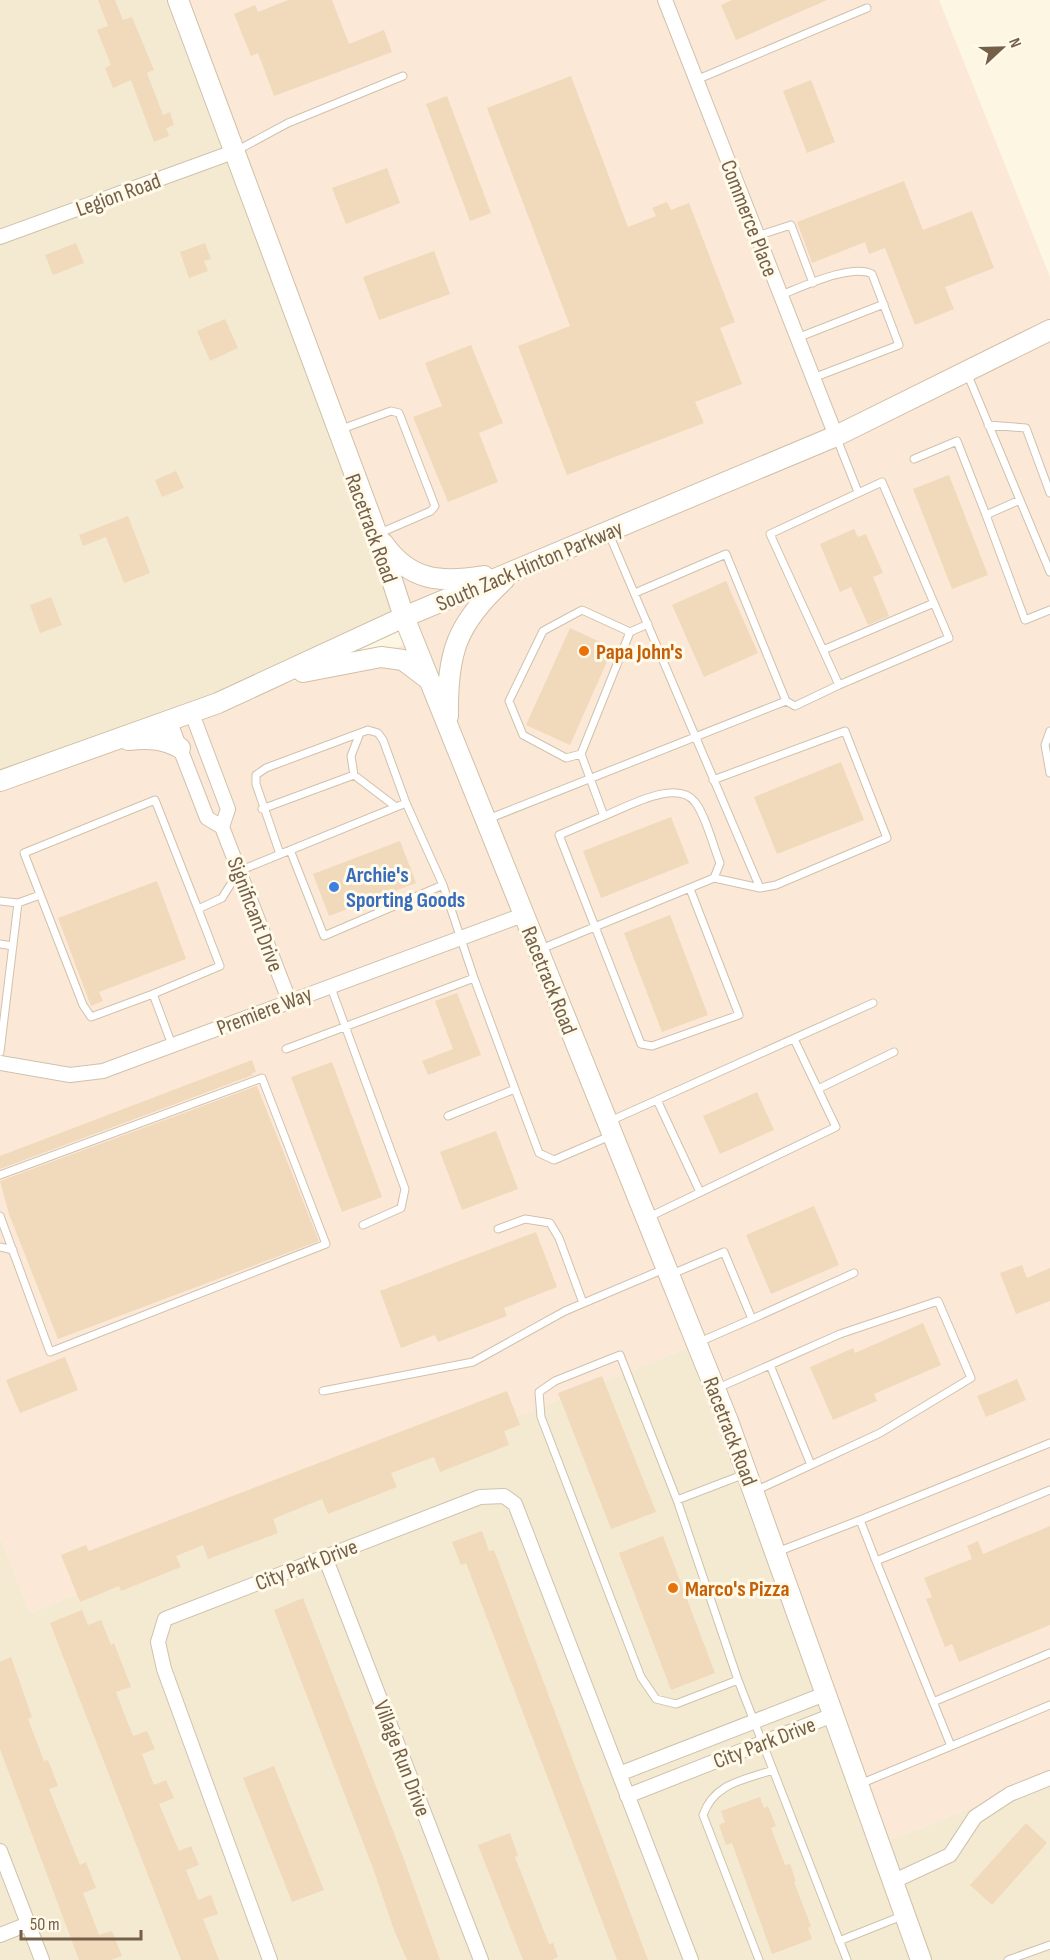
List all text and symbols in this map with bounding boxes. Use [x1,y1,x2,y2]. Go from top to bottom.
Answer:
north arrow [972,18,1032,78]
text: N [1004,35,1025,50]
street label: Commerce Place [714,156,783,281]
street label: Legion Road [72,168,165,223]
street label: Racetrack Road [338,470,403,587]
street label: South Zack Hinton Parkway [432,515,627,618]
place label: Papa John's [596,639,683,666]
marker: Papa John's [577,644,591,658]
street label: Significant Drive [220,853,289,976]
place label: Archie's Sporting Goods [345,862,465,914]
marker: Archie's Sporting Goods [327,880,341,894]
street label: Racetrack Road [515,922,583,1039]
street label: Premiere Way [213,981,317,1042]
street label: Racetrack Road [697,1373,763,1490]
street label: City Park Drive [251,1534,362,1597]
place label: Marco's Pizza [685,1576,789,1603]
marker: Marco's Pizza [666,1581,680,1595]
street label: Village Run Drive [367,1697,436,1820]
street label: City Park Drive [709,1712,820,1775]
scale bar [21,1903,141,1941]
text: 50 m [30,1914,60,1935]

